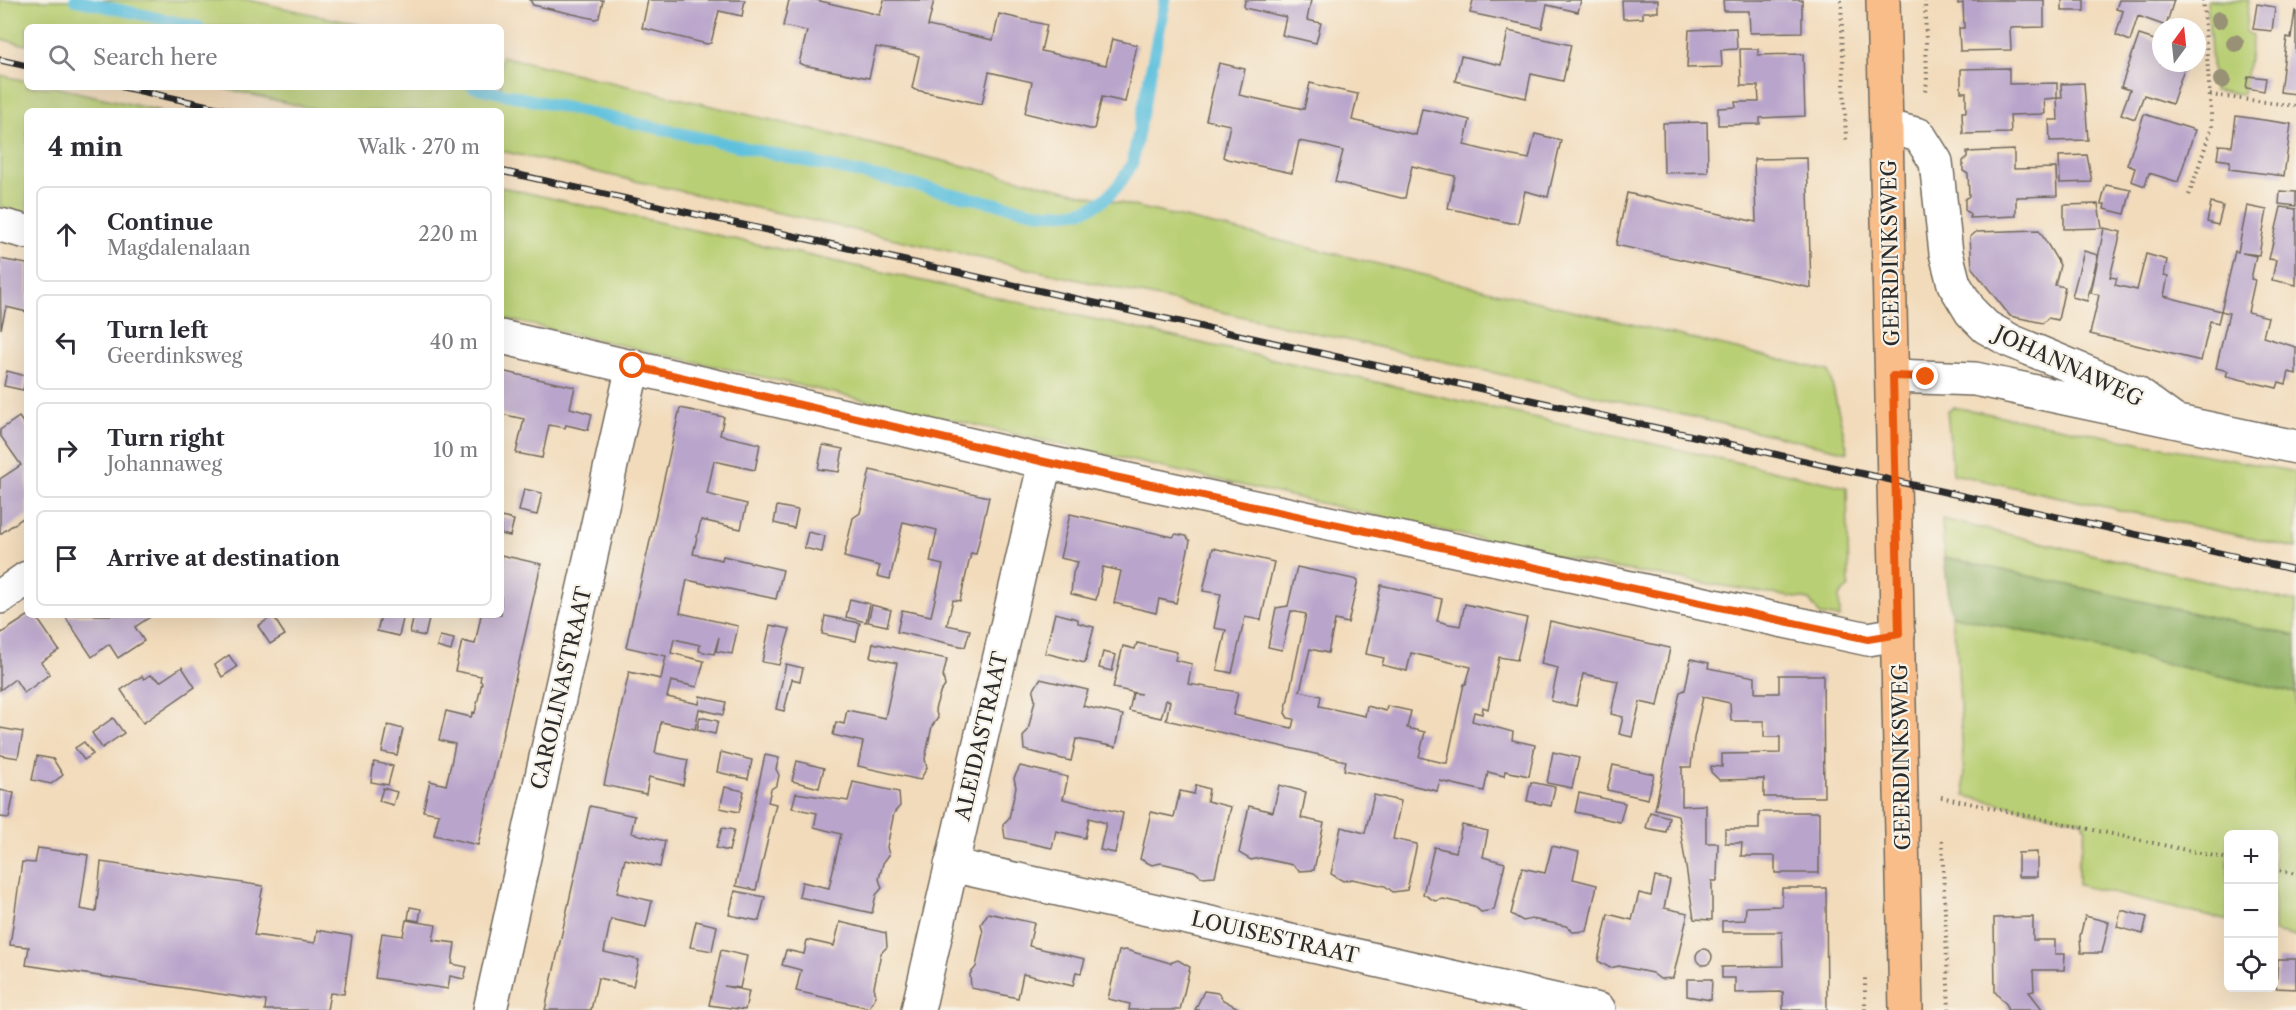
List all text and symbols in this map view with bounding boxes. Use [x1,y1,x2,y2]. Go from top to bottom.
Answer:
north arrow [2152,18,2206,72]
search box [24,24,504,90]
icon: search [45,41,78,74]
text: Search here [93,44,218,71]
text: 4 min [48,131,123,163]
text: Walk · 270 m [358,135,480,159]
street label: GEERDINKSWEG [1876,159,1904,346]
text: Continue [107,209,213,236]
icon: ahead [50,218,83,251]
text: 220 m [418,222,478,246]
text: Magdalenalaan [107,236,251,260]
text: Turn left [107,317,208,344]
street label: JOHANNAWEG [1988,319,2147,411]
icon: left [50,326,83,359]
text: 40 m [430,330,478,354]
text: Geerdinksweg [107,344,242,368]
route start [619,352,645,378]
route end [1912,363,1938,389]
text: Turn right [107,425,225,452]
icon: right [50,434,83,467]
text: 10 m [433,438,478,462]
text: Johannaweg [107,452,222,476]
icon: arrive [50,542,83,575]
text: Arrive at destination [107,545,340,572]
street label: CAROLINASTRAAT [525,584,597,792]
street label: ALEIDASTRAAT [949,649,1013,824]
street label: GEERDINKSWEG [1887,663,1915,850]
map controls [2224,830,2278,992]
button: + [2224,830,2278,884]
button: − [2224,884,2278,938]
street label: LOUISESTRAAT [1189,906,1361,968]
button: locate [2224,938,2278,992]

